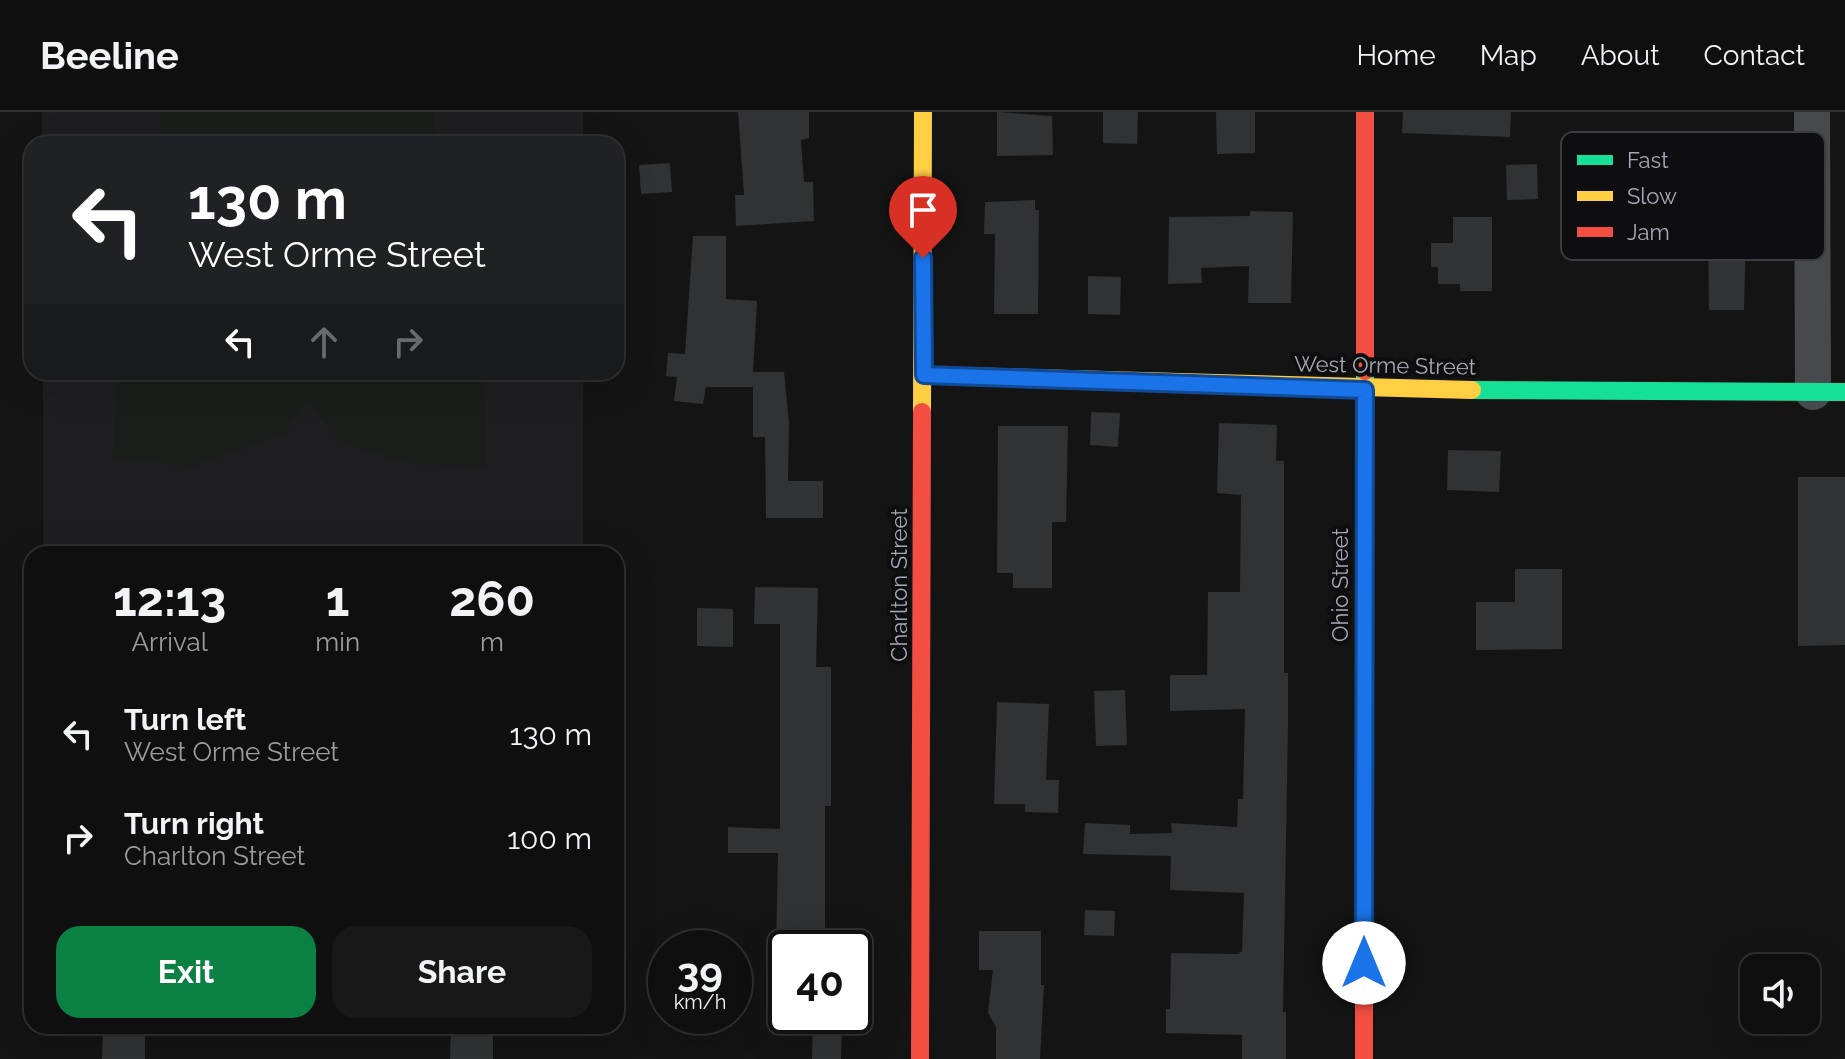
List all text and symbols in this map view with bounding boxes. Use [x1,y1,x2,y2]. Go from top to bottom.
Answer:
text: Beeline [40,33,179,78]
text: Home [1356,39,1436,72]
text: Map [1480,39,1537,72]
text: About [1581,39,1660,72]
text: Contact [1704,39,1805,72]
legend [1561,132,1825,260]
text: Fast [1627,147,1669,173]
text: 130 m [188,166,347,232]
icon: left [56,168,160,272]
pin [889,176,957,258]
text: Slow [1627,183,1677,209]
icon: arrive [901,188,945,232]
text: Jam [1627,219,1670,245]
text: West Orme Street [188,233,486,275]
icon: left [218,320,262,364]
icon: ahead [302,320,346,364]
icon: right [386,320,430,364]
street label: West Orme Street [1294,350,1477,380]
street label: Charlton Street [886,508,912,662]
street label: Ohio Street [1327,527,1353,642]
text: 12:13 [113,571,226,627]
text: 1 [326,571,350,627]
text: 260 [449,571,535,627]
text: Arrival [132,627,208,657]
text: min [315,627,360,657]
text: m [480,627,504,657]
text: Turn left [124,702,246,737]
icon: left [56,712,100,756]
text: 130 m [510,717,592,752]
text: West Orme Street [124,737,339,767]
text: Turn right [124,806,264,841]
icon: right [56,816,100,860]
text: 100 m [507,821,592,856]
text: Charlton Street [124,841,305,871]
position arrow [1322,921,1406,1005]
button: Exit [56,926,316,1018]
button: Share [332,926,592,1018]
speed limit sign: 40 [768,930,872,1034]
text: 39 [677,948,723,995]
map controls [1740,954,1820,1034]
button: sound [1740,954,1820,1034]
text: km/h [674,990,726,1014]

